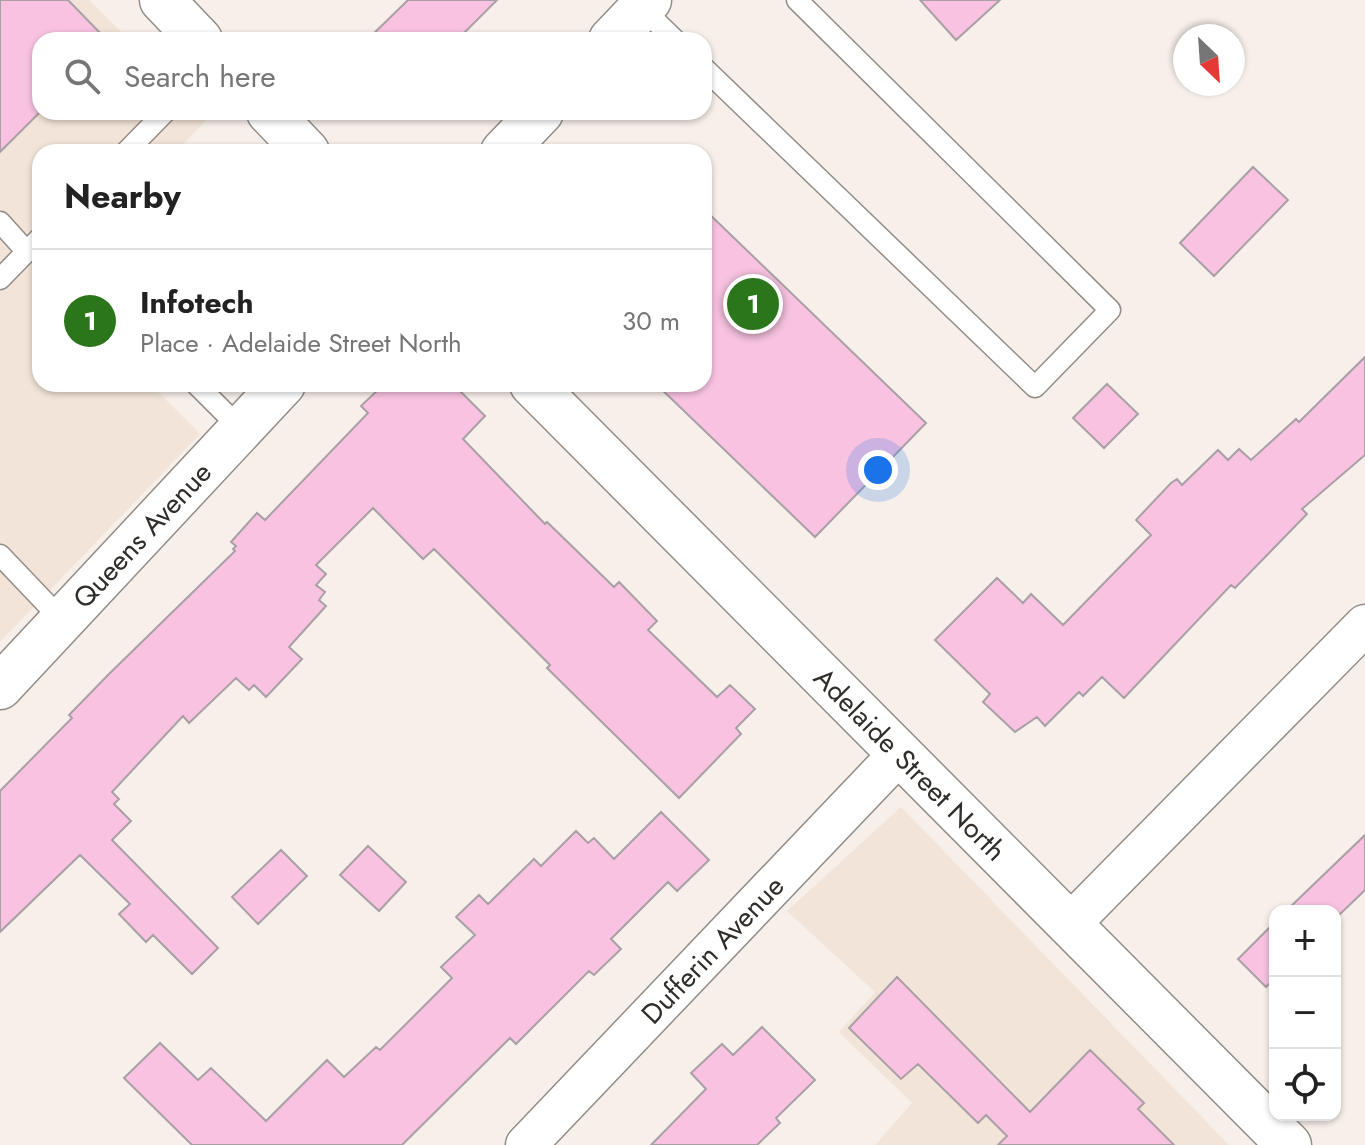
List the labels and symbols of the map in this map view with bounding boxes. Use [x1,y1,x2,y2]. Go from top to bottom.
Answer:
north arrow [1173,24,1245,96]
pin: 1 [727,274,779,334]
your location [858,450,898,490]
street label: Queens Avenue [63,453,221,617]
street label: Adelaide Street North [804,658,1016,870]
street label: Dufferin Avenue [631,866,793,1033]

